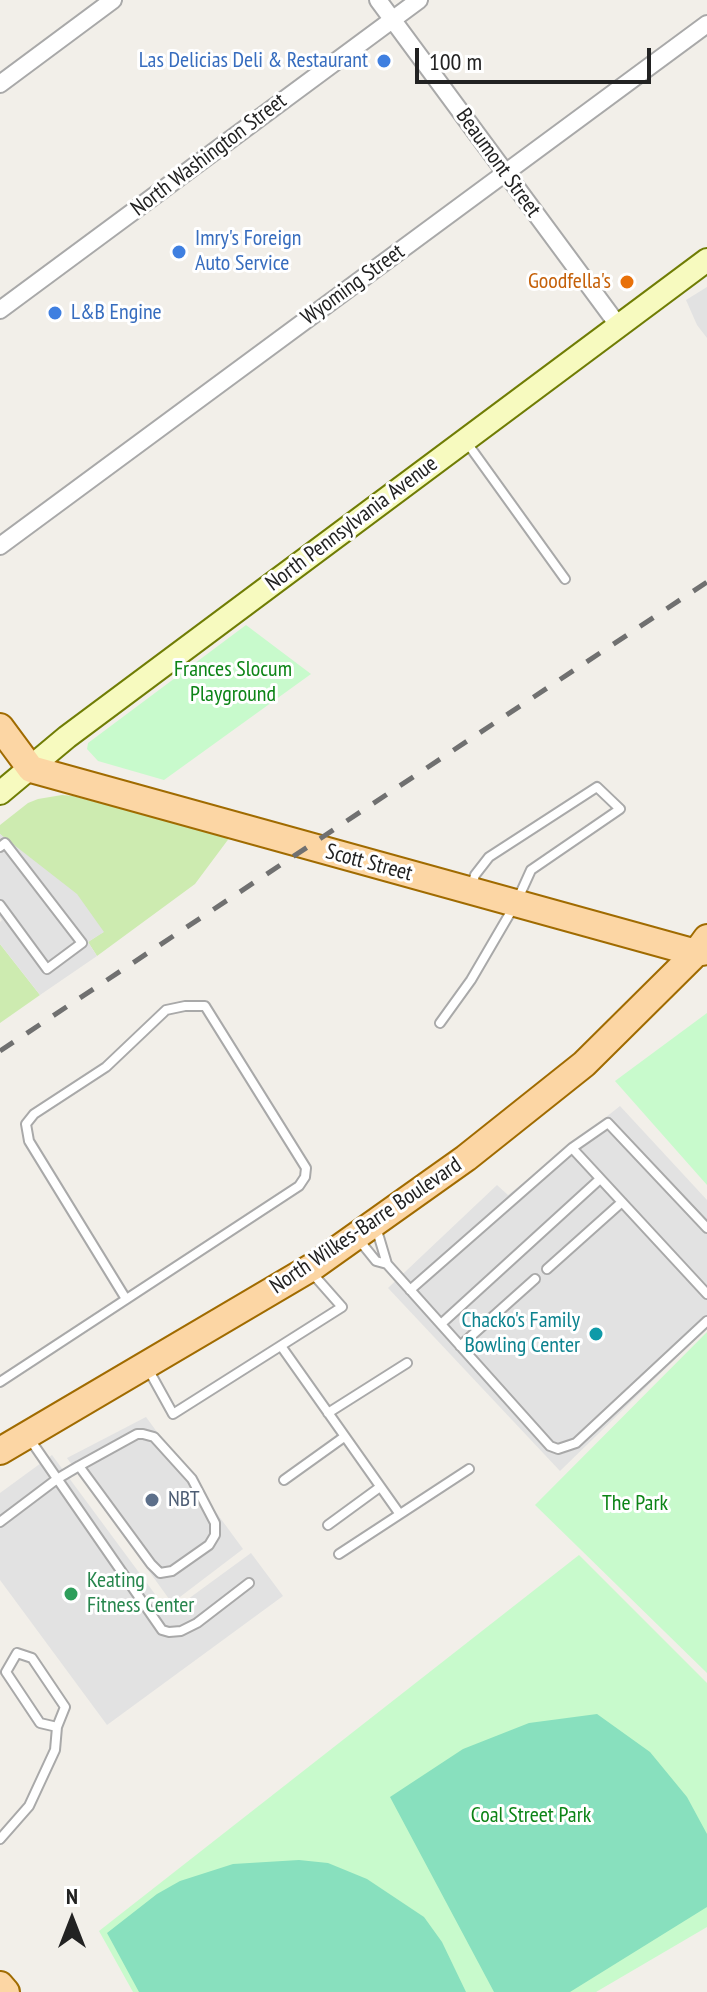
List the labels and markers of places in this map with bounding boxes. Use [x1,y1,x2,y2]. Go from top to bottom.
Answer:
place label: Las Delicias Deli & Restaurant [139,48,368,74]
marker: Las Delicias Deli & Restaurant [375,52,393,70]
place label: Imry's Foreign Auto Service [195,226,301,278]
marker: Imry's Foreign Auto Service [170,243,188,261]
place label: Goodfella's [528,269,611,295]
marker: Goodfella's [618,273,636,291]
place label: L&B Engine [71,300,162,326]
marker: L&B Engine [46,304,64,322]
place label: Chacko's Family Bowling Center [461,1308,580,1360]
marker: Chacko's Family Bowling Center [587,1325,605,1343]
place label: NBT [168,1487,200,1513]
marker: NBT [143,1491,161,1509]
place label: Keating Fitness Center [87,1568,194,1620]
marker: Keating Fitness Center [62,1585,80,1603]

